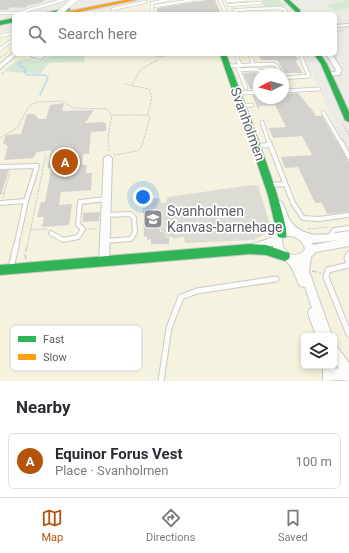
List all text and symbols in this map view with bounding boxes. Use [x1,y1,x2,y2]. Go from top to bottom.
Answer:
search box [12,12,337,56]
icon: search [26,23,48,45]
text: Search here [58,25,137,43]
north arrow [253,68,289,104]
street label: Svanholmen [227,85,269,163]
pin: A [52,147,78,177]
your location [133,187,153,207]
place label: Svanholmen Kanvas-barnehage [167,203,283,235]
school or university icon: Svanholmen Kanvas-barnehage [142,208,164,230]
legend [10,325,142,371]
text: Fast [43,333,65,346]
map controls [301,333,337,369]
button: layers [301,333,337,369]
text: Slow [43,351,67,364]
text: Nearby [16,397,71,417]
text: Equinor Forus Vest [55,445,182,463]
text: A [26,454,34,469]
text: 100 m [295,454,332,469]
text: Place · Svanholmen [55,463,168,478]
tab: Map [41,507,63,544]
tab: Directions [146,507,195,544]
tab: Saved [278,507,308,544]

